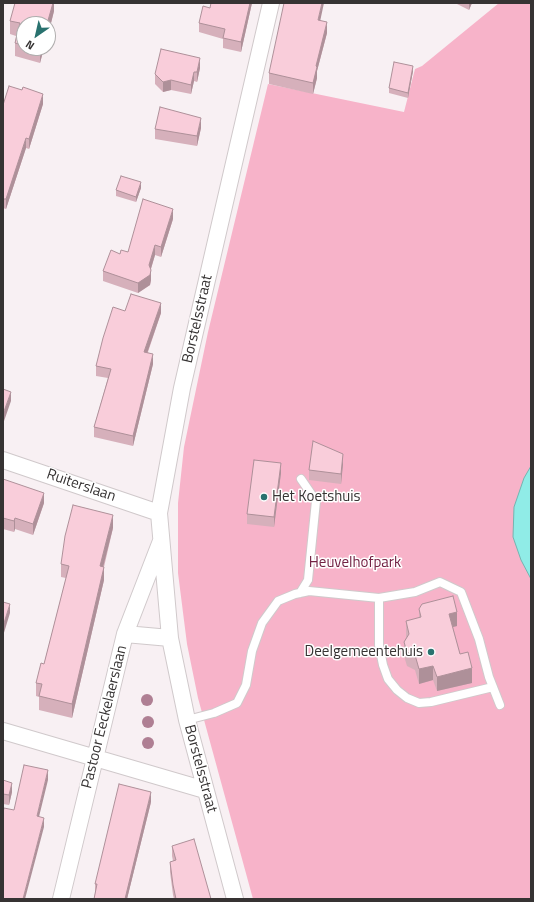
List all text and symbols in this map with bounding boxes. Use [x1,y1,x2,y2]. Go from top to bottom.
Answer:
north arrow [16,16,56,56]
text: N [22,36,37,54]
street label: Borstelsstraat [179,273,217,365]
street label: Ruiterslaan [44,466,118,506]
place label: Het Koetshuis [272,488,360,506]
marker: Het Koetshuis [259,492,269,502]
park label: Heuvelhofpark [309,554,401,572]
street label: Pastoor Eeckelaerslaan [78,643,132,791]
place label: Deelgemeentehuis [305,643,423,661]
marker: Deelgemeentehuis [426,647,436,657]
street label: Borstelsstraat [180,723,220,815]

